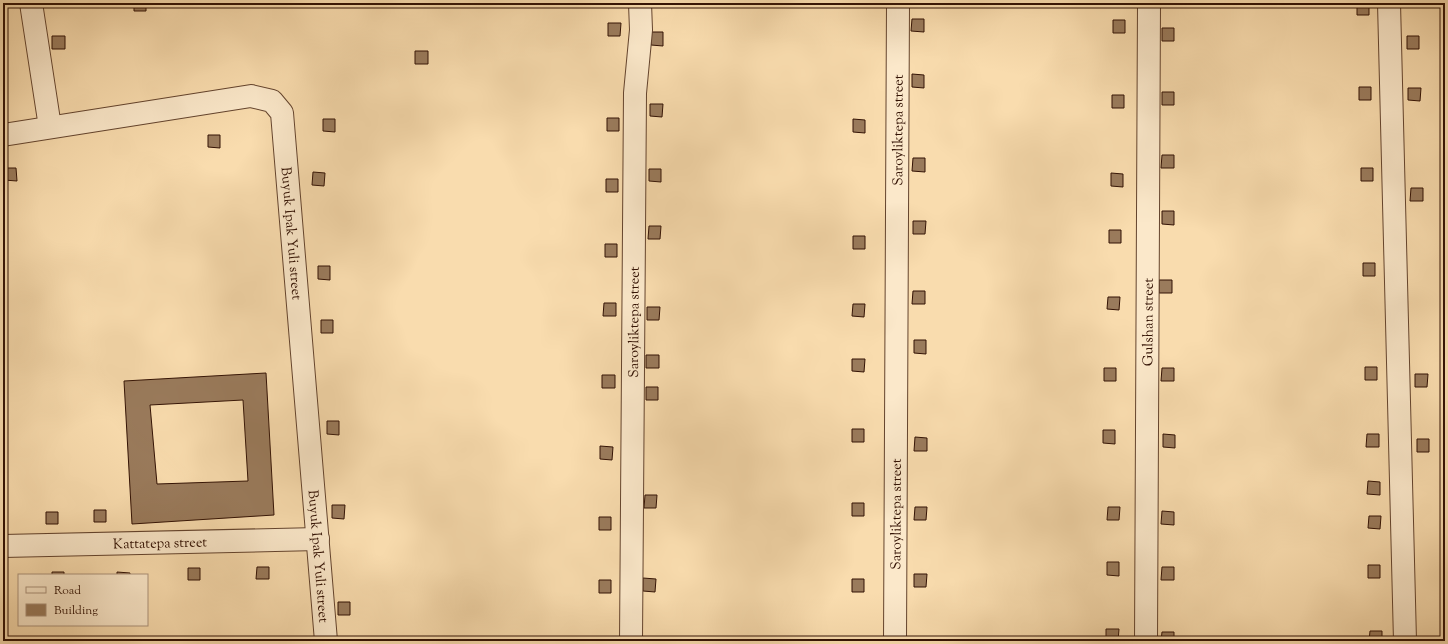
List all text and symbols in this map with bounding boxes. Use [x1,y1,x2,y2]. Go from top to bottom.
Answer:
street label: Saroyliktepa street [889,74,910,186]
street label: Buyuk Ipak Yuli street [275,166,306,301]
street label: Saroyliktepa street [625,266,646,378]
street label: Gulshan street [1139,278,1160,366]
street label: Saroyliktepa street [887,458,908,570]
street label: Buyuk Ipak Yuli street [301,489,332,624]
street label: Kattatepa street [113,533,208,556]
legend [18,574,148,626]
text: Road [54,582,81,600]
text: Building [54,602,98,620]

